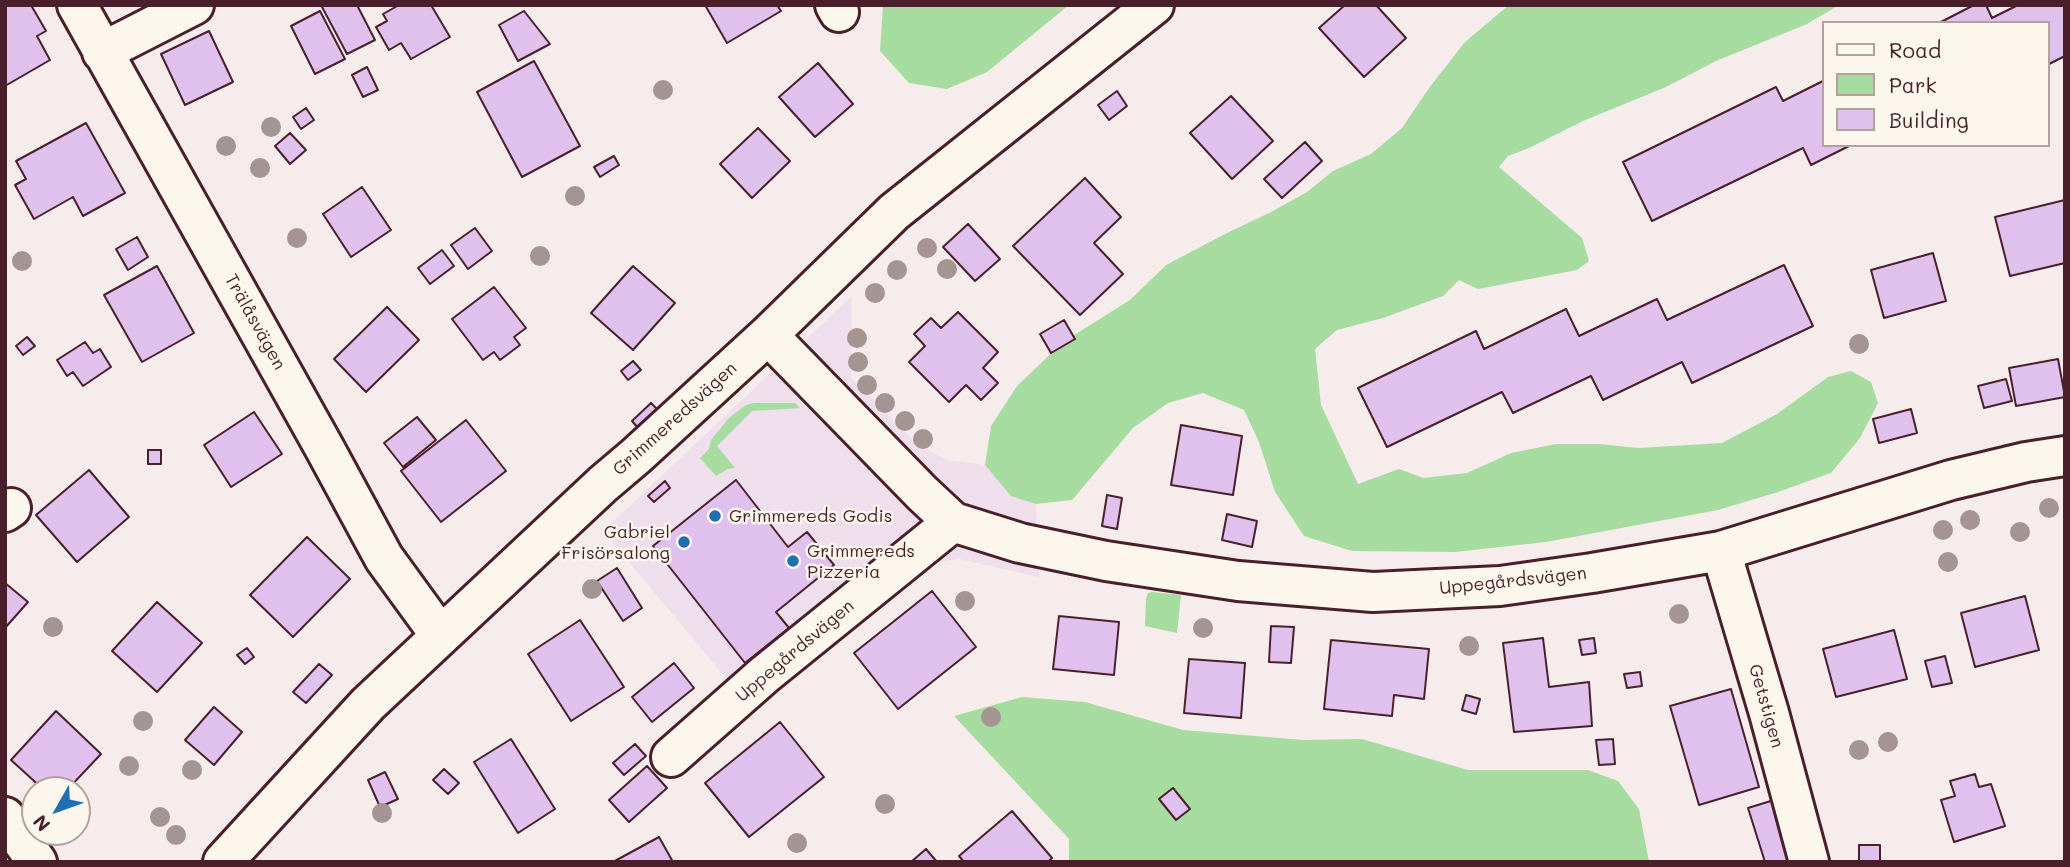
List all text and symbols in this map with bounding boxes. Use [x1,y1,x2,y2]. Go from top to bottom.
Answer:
legend [1822,21,2049,147]
text: Road [1889,36,1941,63]
text: Park [1889,71,1937,98]
text: Building [1889,106,1969,133]
street label: Trälåsvägen [220,270,290,374]
street label: Grimmeredsvägen [608,358,742,480]
place label: Grimmereds Godis [729,505,892,527]
marker: Grimmereds Godis [707,508,723,524]
place label: Gabriel Frisörsalong [561,521,670,564]
marker: Gabriel Frisörsalong [676,534,692,550]
place label: Grimmereds Pizzeria [807,540,915,582]
marker: Grimmereds Pizzeria [785,553,801,569]
street label: Uppegårdsvägen [1438,563,1588,599]
street label: Uppegårdsvägen [731,595,859,707]
street label: Getstigen [1744,662,1788,750]
north arrow [21,776,91,846]
text: N [27,810,55,837]

